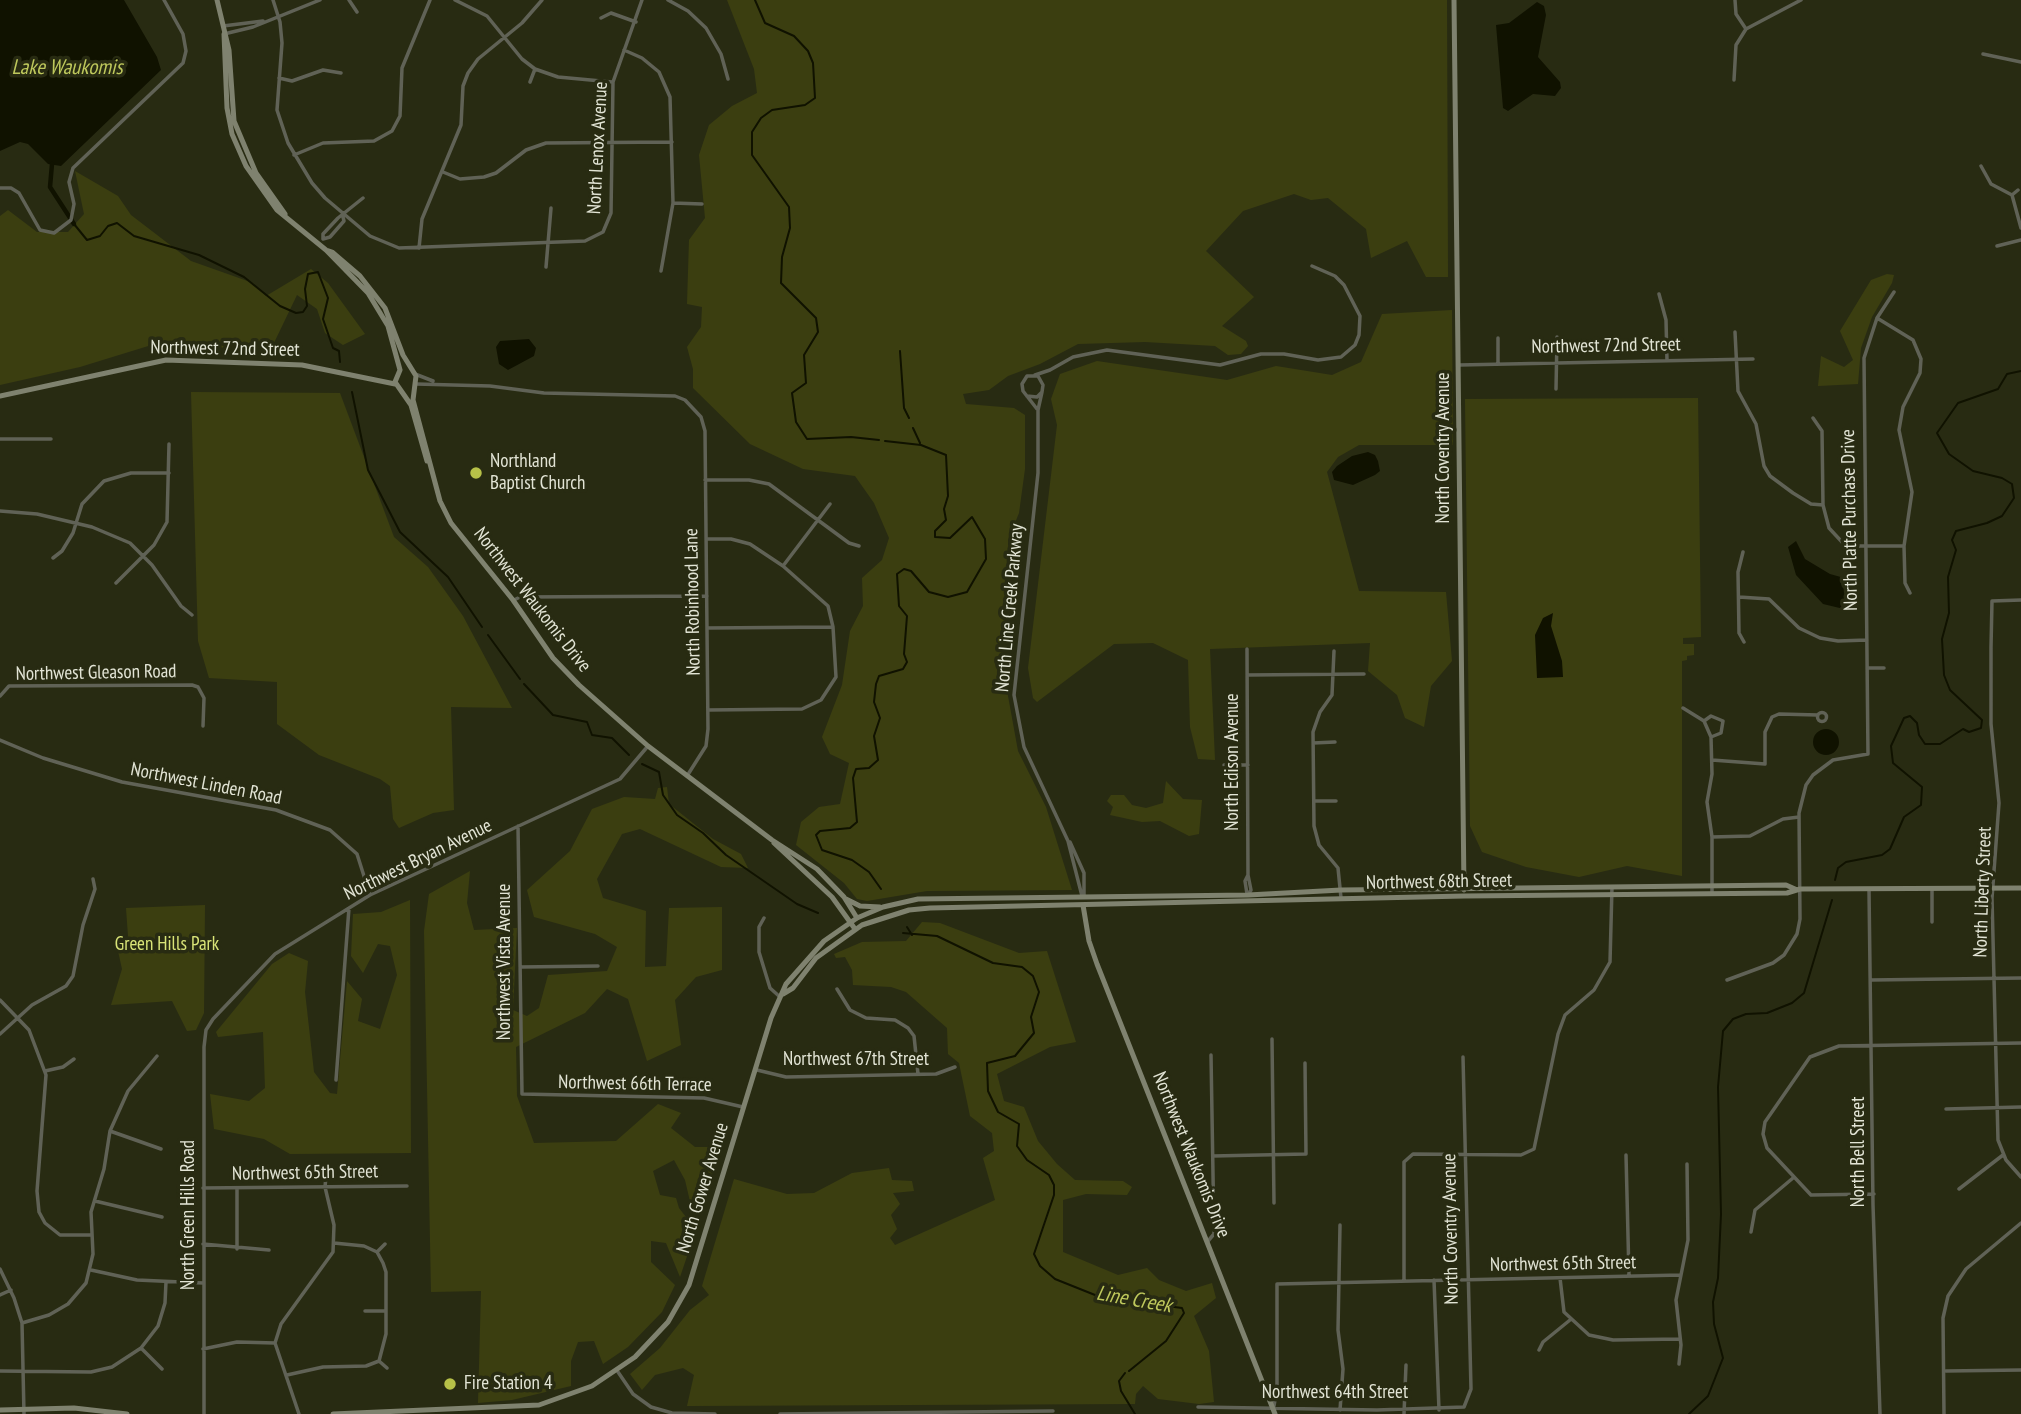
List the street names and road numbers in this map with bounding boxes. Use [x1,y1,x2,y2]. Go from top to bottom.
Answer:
street label: North Lenox Avenue [583,81,613,215]
street label: Northwest 72nd Street [1531,333,1681,359]
street label: Northwest 72nd Street [150,336,300,362]
street label: North Coventry Avenue [1433,372,1455,524]
street label: North Platte Purchase Drive [1837,429,1863,611]
street label: Northwest Waukomis Drive [469,523,595,677]
street label: North Line Creek Parkway [991,523,1029,693]
street label: North Robinhood Lane [680,528,706,676]
street label: Northwest Gleason Road [15,660,177,686]
street label: North Edison Avenue [1222,693,1244,831]
street label: Northwest Linden Road [129,758,283,810]
street label: Northwest Bryan Avenue [340,814,496,906]
street label: North Liberty Street [1969,826,1997,958]
street label: Northwest 68th Street [1366,869,1512,895]
street label: Northwest Vista Avenue [494,884,516,1040]
street label: Northwest 67th Street [783,1049,929,1071]
street label: Northwest Waukomis Drive [1147,1069,1235,1241]
street label: Northwest 66th Terrace [558,1071,712,1097]
street label: North Bell Street [1848,1097,1870,1207]
street label: North Gower Avenue [672,1120,734,1256]
street label: North Green Hills Road [178,1140,200,1290]
street label: North Coventry Avenue [1438,1153,1464,1305]
street label: Northwest 65th Street [232,1160,378,1186]
street label: Northwest 65th Street [1490,1251,1636,1277]
street label: Northwest 64th Street [1262,1382,1408,1404]

